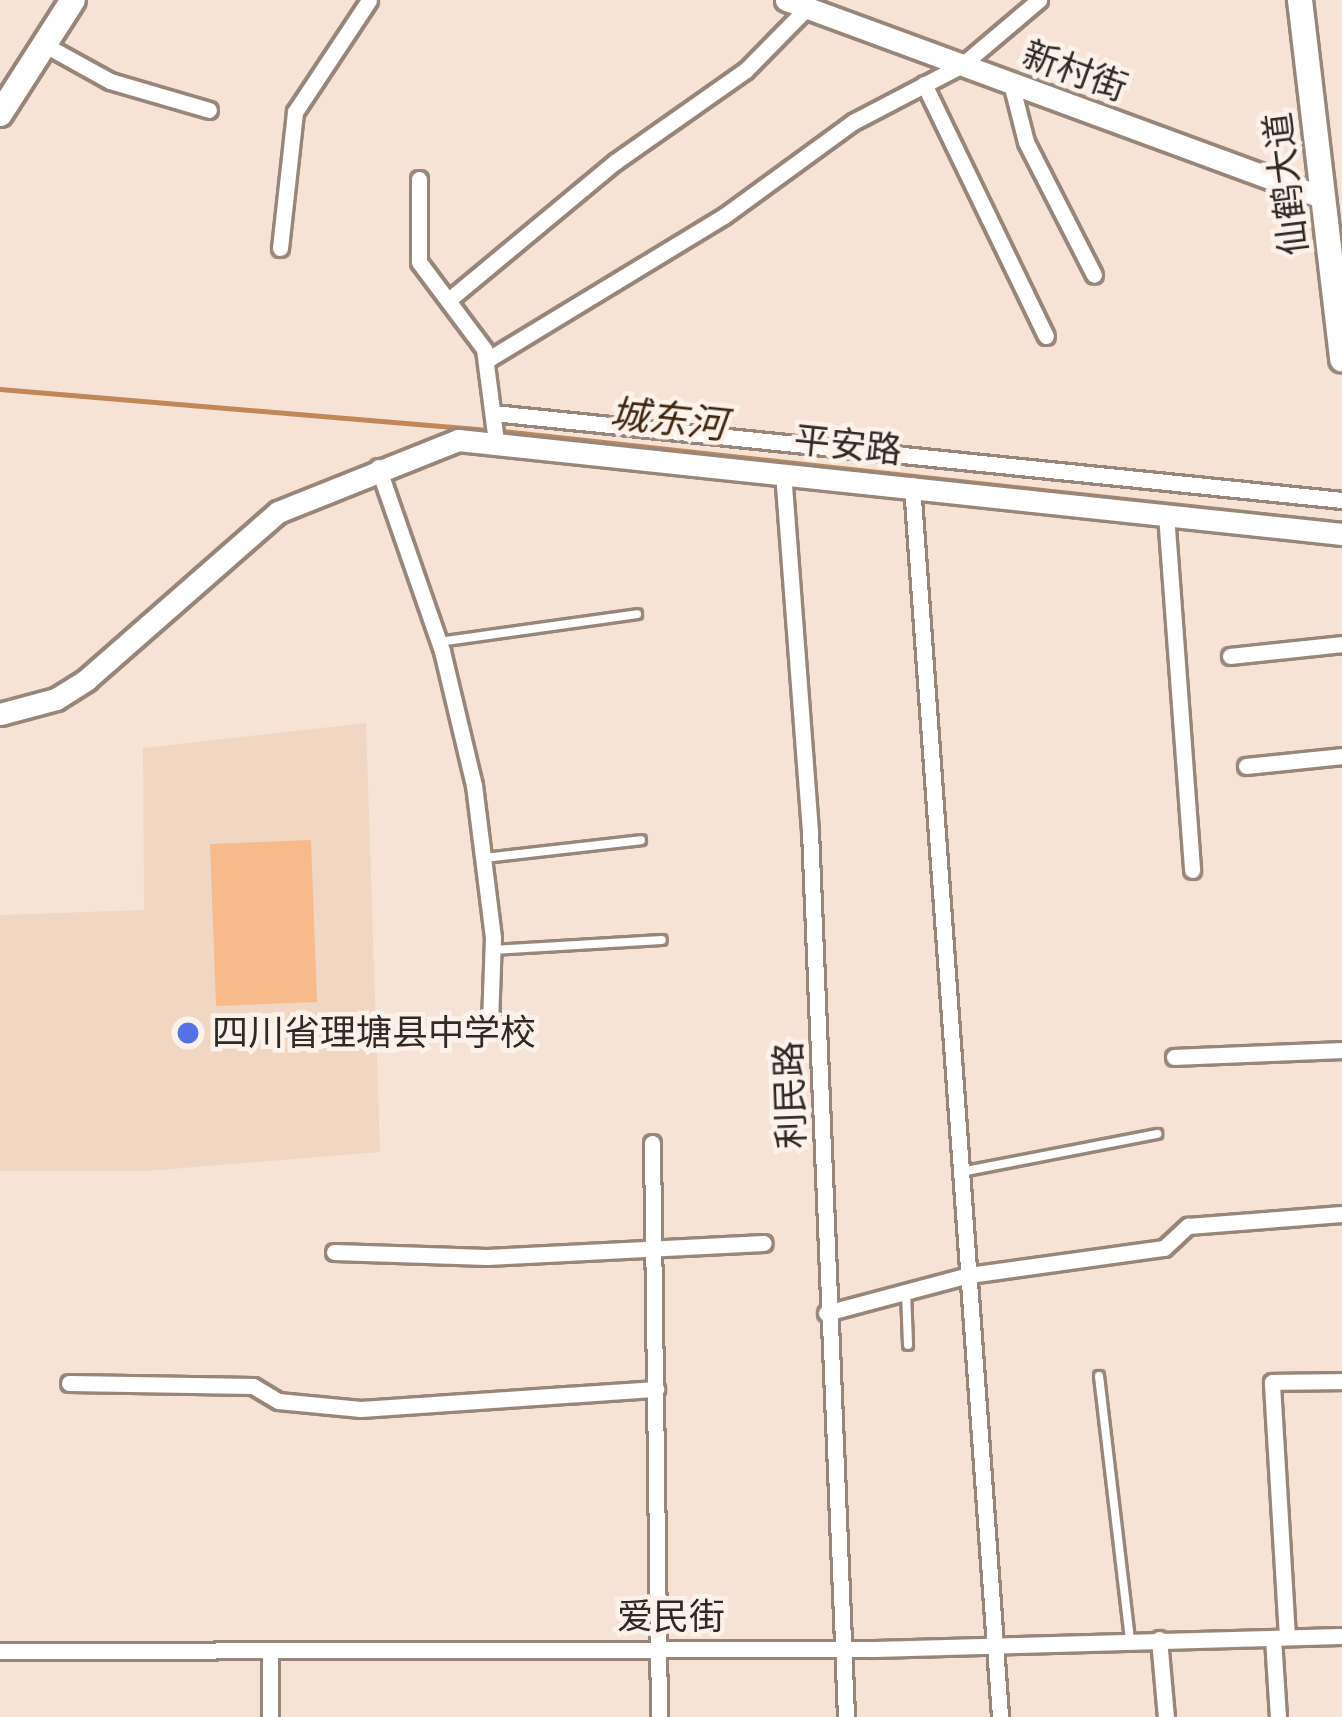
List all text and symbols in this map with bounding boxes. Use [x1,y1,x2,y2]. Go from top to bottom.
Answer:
street label: 新村街 [1017,32,1133,110]
street label: 仙鹤大道 [1256,110,1316,258]
water label: 城东河 [607,391,729,449]
street label: 平安路 [792,418,904,472]
place label: 四川省理塘县中学校 [212,1011,536,1055]
marker: 四川省理塘县中学校 [175,1020,201,1046]
street label: 利民路 [767,1040,813,1150]
street label: 爱民街 [617,1595,725,1639]

